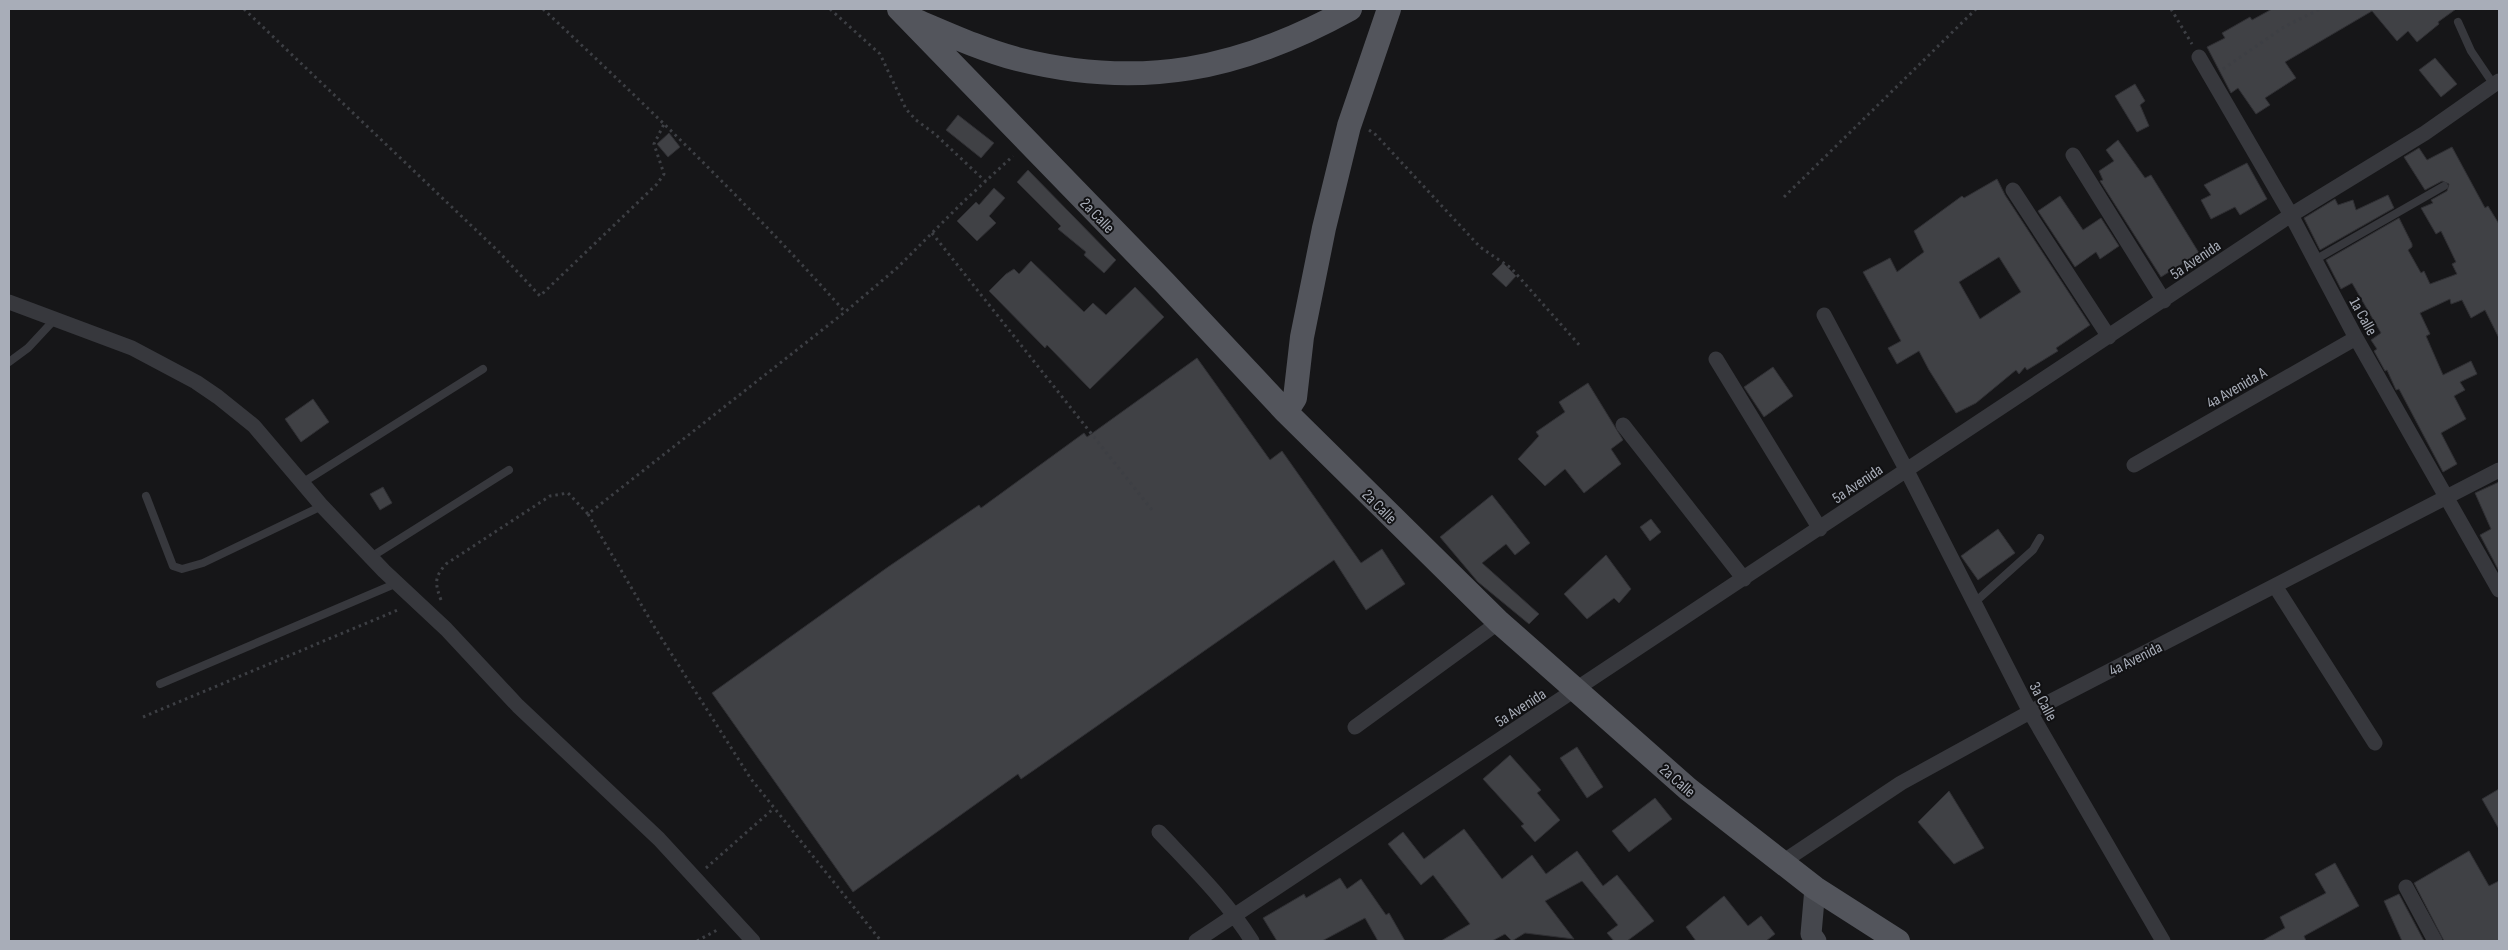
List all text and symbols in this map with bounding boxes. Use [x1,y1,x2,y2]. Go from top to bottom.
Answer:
street label: 2a Calle [1076,195,1118,238]
street label: 5a Avenida [2167,236,2225,284]
street label: 1a Calle [2345,294,2381,339]
street label: 4a Avenida A [2203,363,2270,413]
street label: 5a Avenida [1829,460,1887,508]
street label: 2a Calle [1358,486,1400,528]
street label: 4a Avenida [2106,638,2165,681]
street label: 3a Calle [2025,679,2061,724]
street label: 5a Avenida [1492,685,1550,732]
street label: 2a Calle [1655,760,1699,802]

